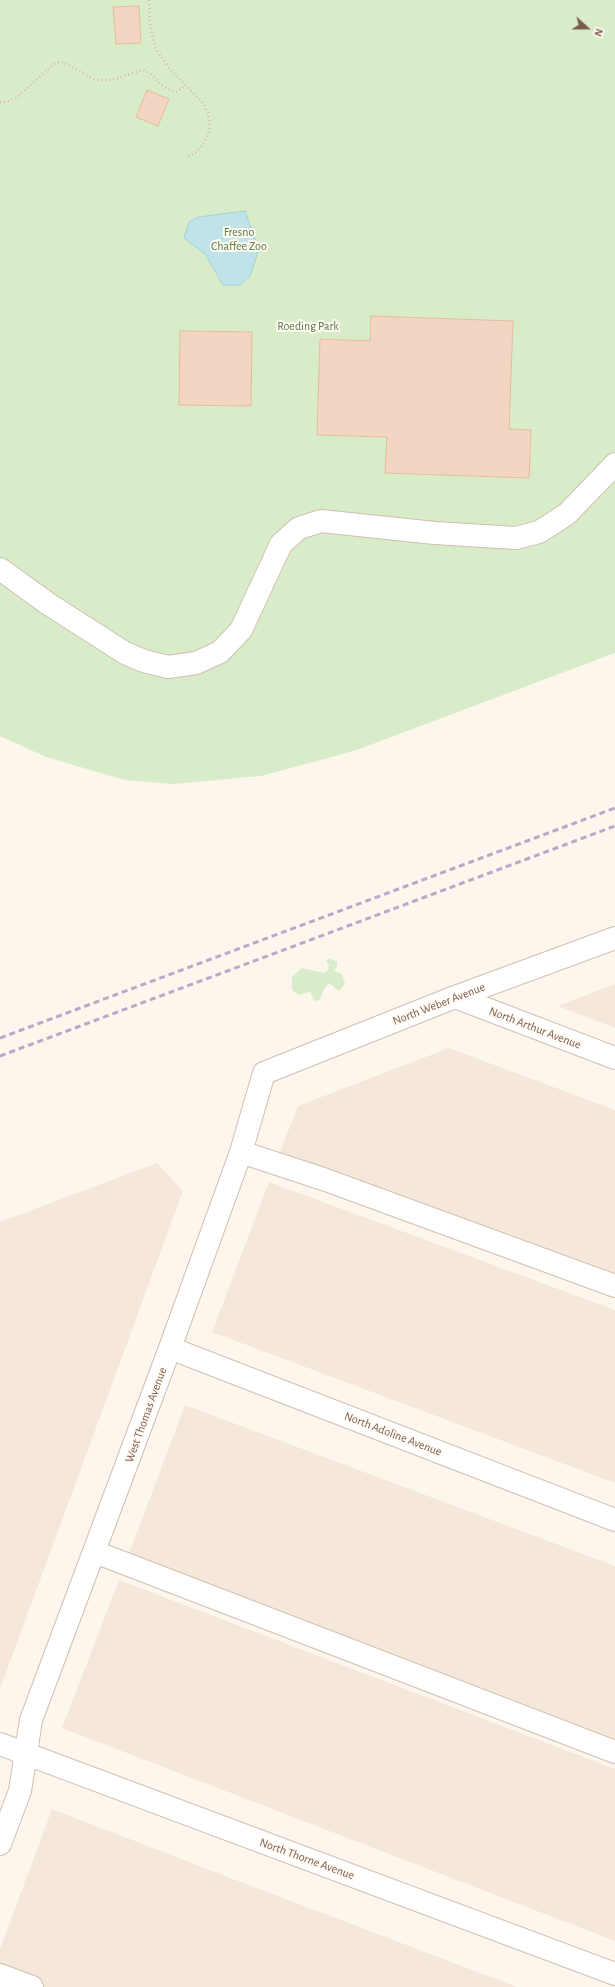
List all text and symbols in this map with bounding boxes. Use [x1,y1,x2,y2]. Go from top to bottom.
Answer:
north arrow [567,8,607,48]
text: N [592,27,605,38]
park label: Fresno Chaffee Zoo [211,225,267,253]
park label: Roeding Park [277,319,339,333]
street label: North Weber Avenue [391,980,487,1028]
street label: North Arthur Avenue [487,1004,583,1052]
street label: West Thomas Avenue [122,1365,170,1465]
street label: North Adoline Avenue [342,1409,444,1459]
street label: North Thorne Avenue [258,1835,356,1883]

